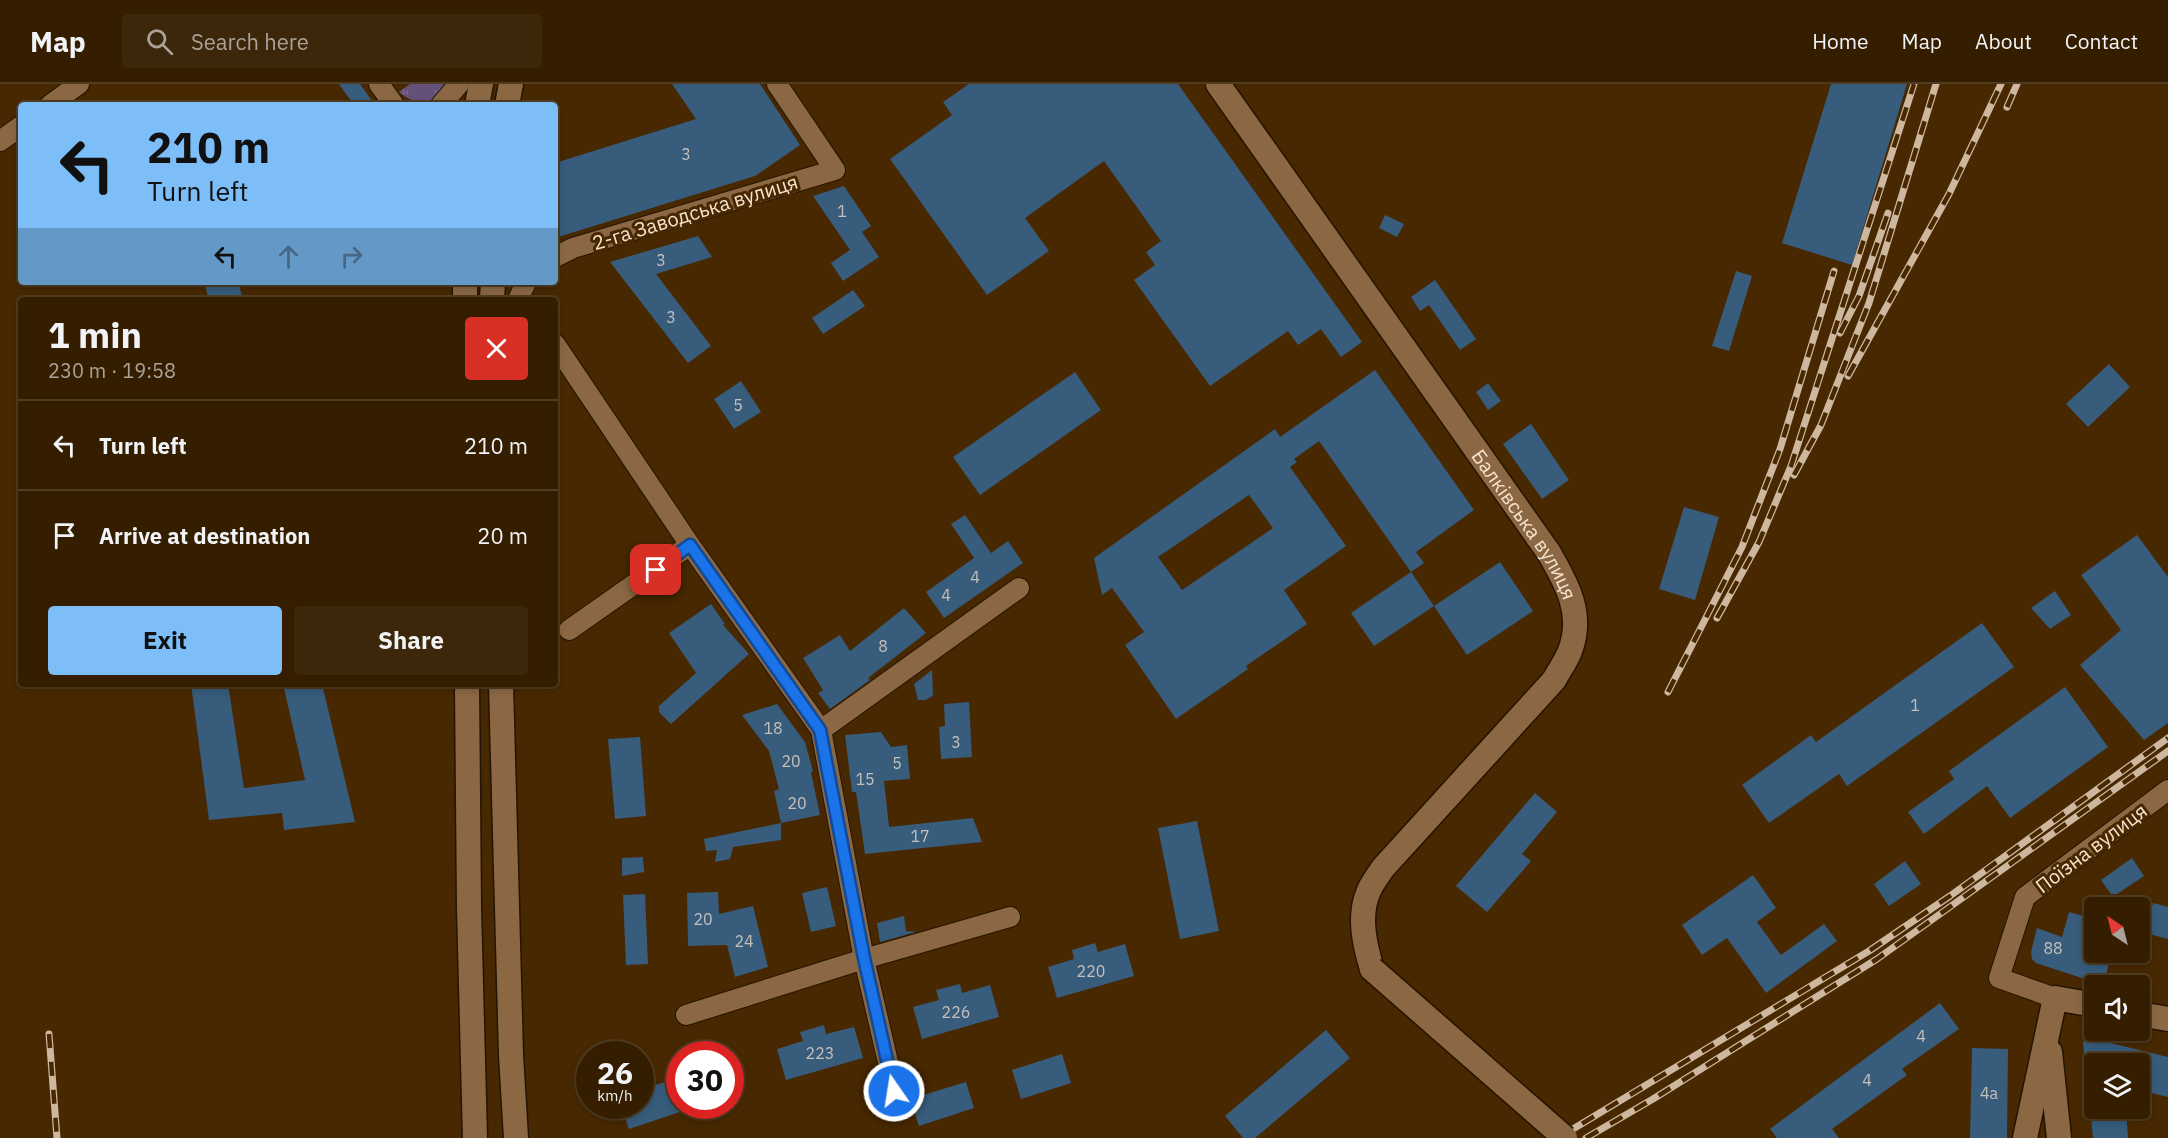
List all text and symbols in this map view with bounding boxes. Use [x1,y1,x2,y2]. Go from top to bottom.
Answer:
search box [122,14,542,68]
text: Map [30,23,86,60]
icon: search [143,25,176,58]
text: Search here [191,27,309,56]
text: Home [1812,27,1869,55]
text: Map [1902,27,1942,55]
text: About [1975,27,2032,55]
text: Contact [2065,27,2138,55]
text: 210 m [147,120,270,175]
icon: left [48,126,126,204]
house number: 3 [681,144,691,164]
street label: 2-га Заводська вулиця [589,168,801,256]
text: Turn left [147,173,248,208]
house number: 1 [837,201,847,221]
icon: left [209,240,242,273]
icon: ahead [272,240,305,273]
icon: right [335,240,368,273]
house number: 3 [656,250,666,270]
house number: 3 [666,307,676,327]
text: 1 min [48,311,142,358]
button: close [465,317,528,380]
text: 230 m · 19:58 [48,357,176,384]
house number: 5 [733,395,743,415]
icon: left [48,429,81,462]
text: Turn left [99,431,187,460]
text: 210 m [464,431,528,460]
street label: Балківська вулиця [1466,443,1584,603]
icon: arrive [48,519,81,552]
text: Arrive at destination [99,521,310,550]
text: 20 m [477,521,528,550]
pin [630,544,681,595]
icon: arrive [639,553,672,586]
house number: 4 [970,567,980,587]
house number: 4 [941,585,951,605]
button: Exit [48,606,282,675]
button: Share [294,606,528,675]
house number: 8 [878,636,888,656]
house number: 1 [1910,695,1920,715]
house number: 18 [763,718,783,738]
house number: 3 [951,732,961,752]
house number: 20 [781,751,801,771]
house number: 5 [892,753,902,773]
house number: 15 [855,769,875,789]
house number: 20 [787,793,807,813]
street label: Поїзна вулиця [2029,797,2153,899]
house number: 17 [910,826,930,846]
north arrow [2084,897,2150,963]
map controls [2084,897,2150,1119]
house number: 20 [693,909,713,929]
house number: 24 [734,931,754,951]
house number: 88 [2043,938,2063,958]
house number: 220 [1077,961,1105,981]
button: sound [2084,975,2150,1041]
house number: 226 [942,1002,970,1022]
house number: 4 [1916,1026,1926,1046]
speed limit sign: 30 [666,1041,744,1119]
house number: 223 [806,1043,834,1063]
text: 26 [597,1053,633,1092]
button: layers [2084,1053,2150,1119]
position arrow [862,1059,926,1123]
house number: 4 [1862,1070,1872,1090]
house number: 4а [1980,1083,1999,1103]
text: km/h [597,1086,633,1105]

